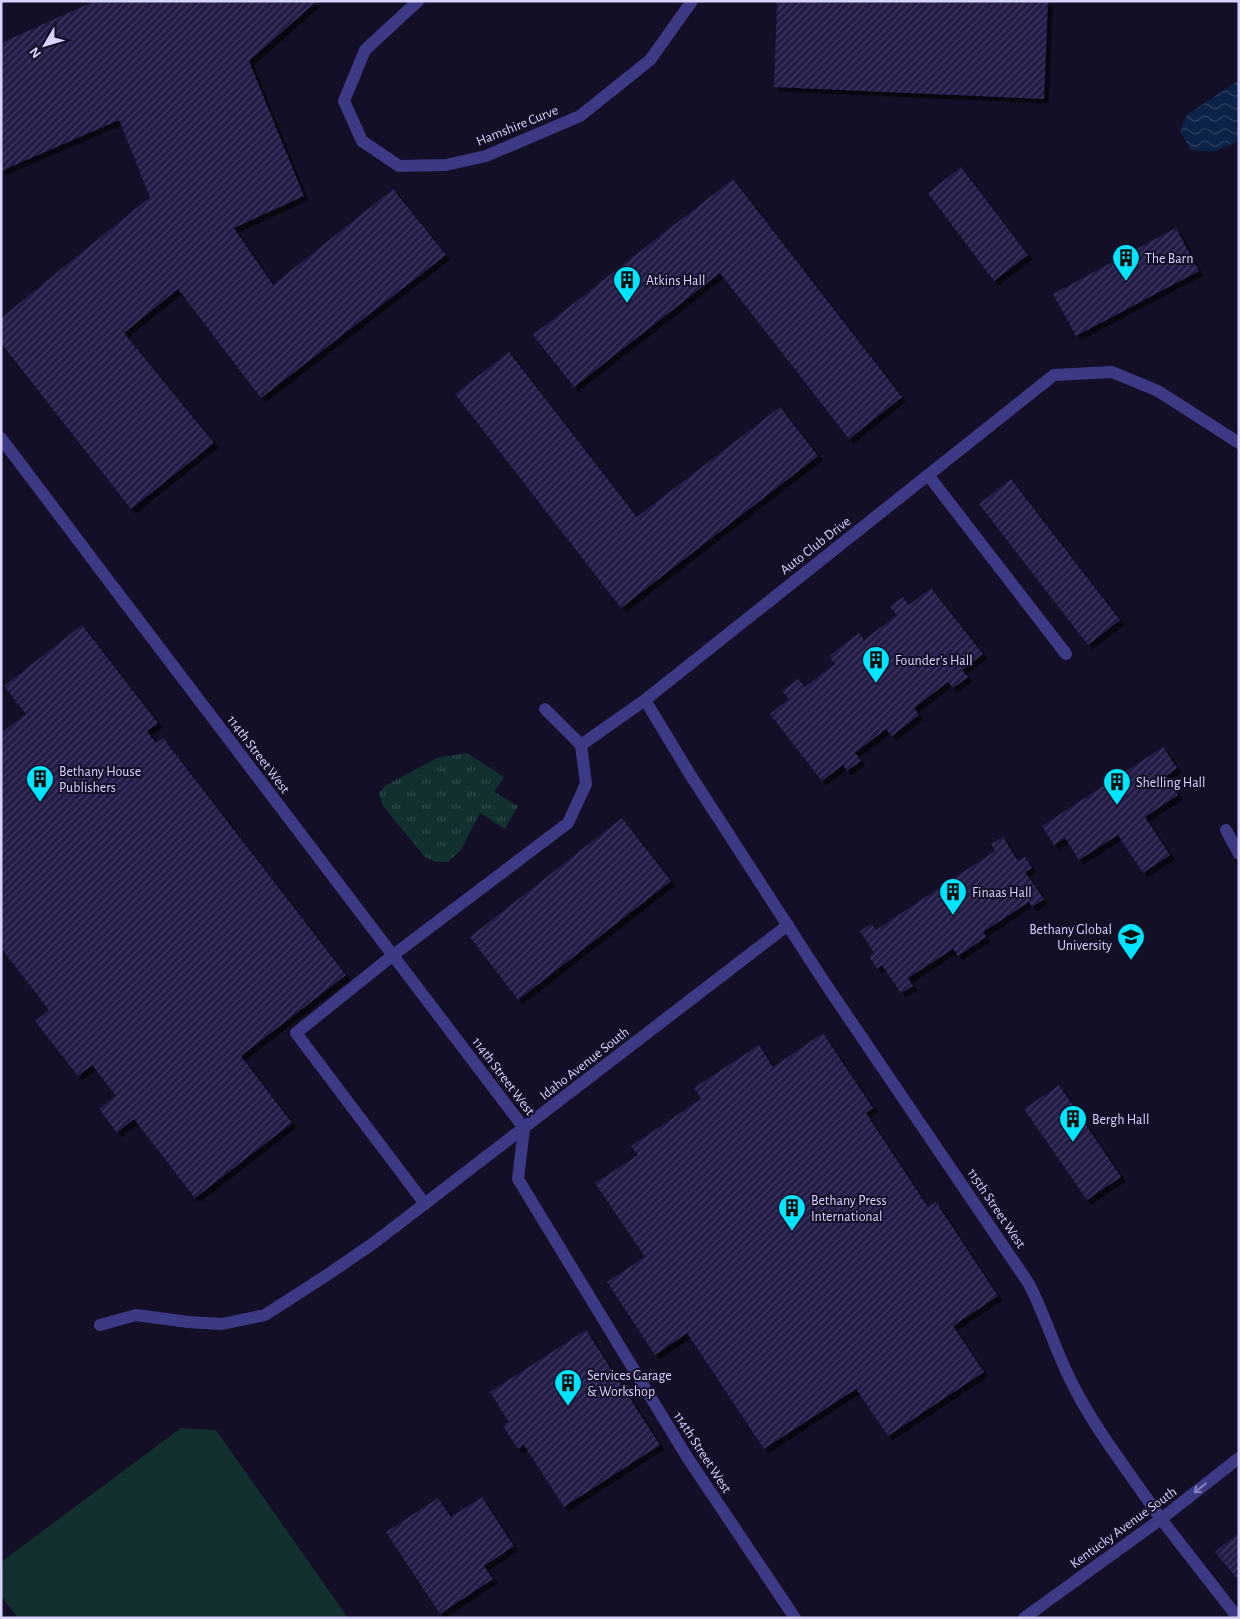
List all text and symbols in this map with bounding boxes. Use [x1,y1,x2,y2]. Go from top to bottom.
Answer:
north arrow [20,20,70,70]
text: N [27,44,44,61]
street label: Hamshire Curve [474,103,560,149]
building icon: The Barn [1111,243,1141,282]
place label: The Barn [1145,252,1193,266]
building icon: Atkins Hall [612,265,642,304]
place label: Atkins Hall [646,274,705,288]
street label: Auto Club Drive [778,514,853,577]
building icon: Founder's Hall [861,645,891,684]
place label: Founder's Hall [895,654,973,668]
street label: 114th Street West [224,713,292,797]
building icon: Bethany House Publishers [25,764,55,803]
place label: Bethany House Publishers [59,765,141,795]
building icon: Shelling Hall [1102,767,1132,806]
place label: Shelling Hall [1136,776,1206,790]
building icon: Finaas Hall [938,877,968,916]
place label: Finaas Hall [972,886,1032,900]
school or university icon: Bethany Global University [1116,922,1146,961]
place label: Bethany Global University [1029,923,1112,953]
street label: Idaho Avenue South [537,1025,632,1103]
street label: 114th Street West [469,1035,537,1119]
building icon: Bergh Hall [1058,1104,1088,1143]
place label: Bergh Hall [1092,1113,1149,1127]
street label: 115th Street West [964,1166,1028,1251]
building icon: Bethany Press International [777,1193,807,1232]
place label: Bethany Press International [811,1194,887,1224]
building icon: Services Garage & Workshop [553,1368,583,1407]
place label: Services Garage & Workshop [587,1369,672,1399]
street label: 114th Street West [671,1409,734,1496]
one-way arrow [1194,1483,1207,1494]
street label: Kentucky Avenue South [1068,1485,1179,1571]

